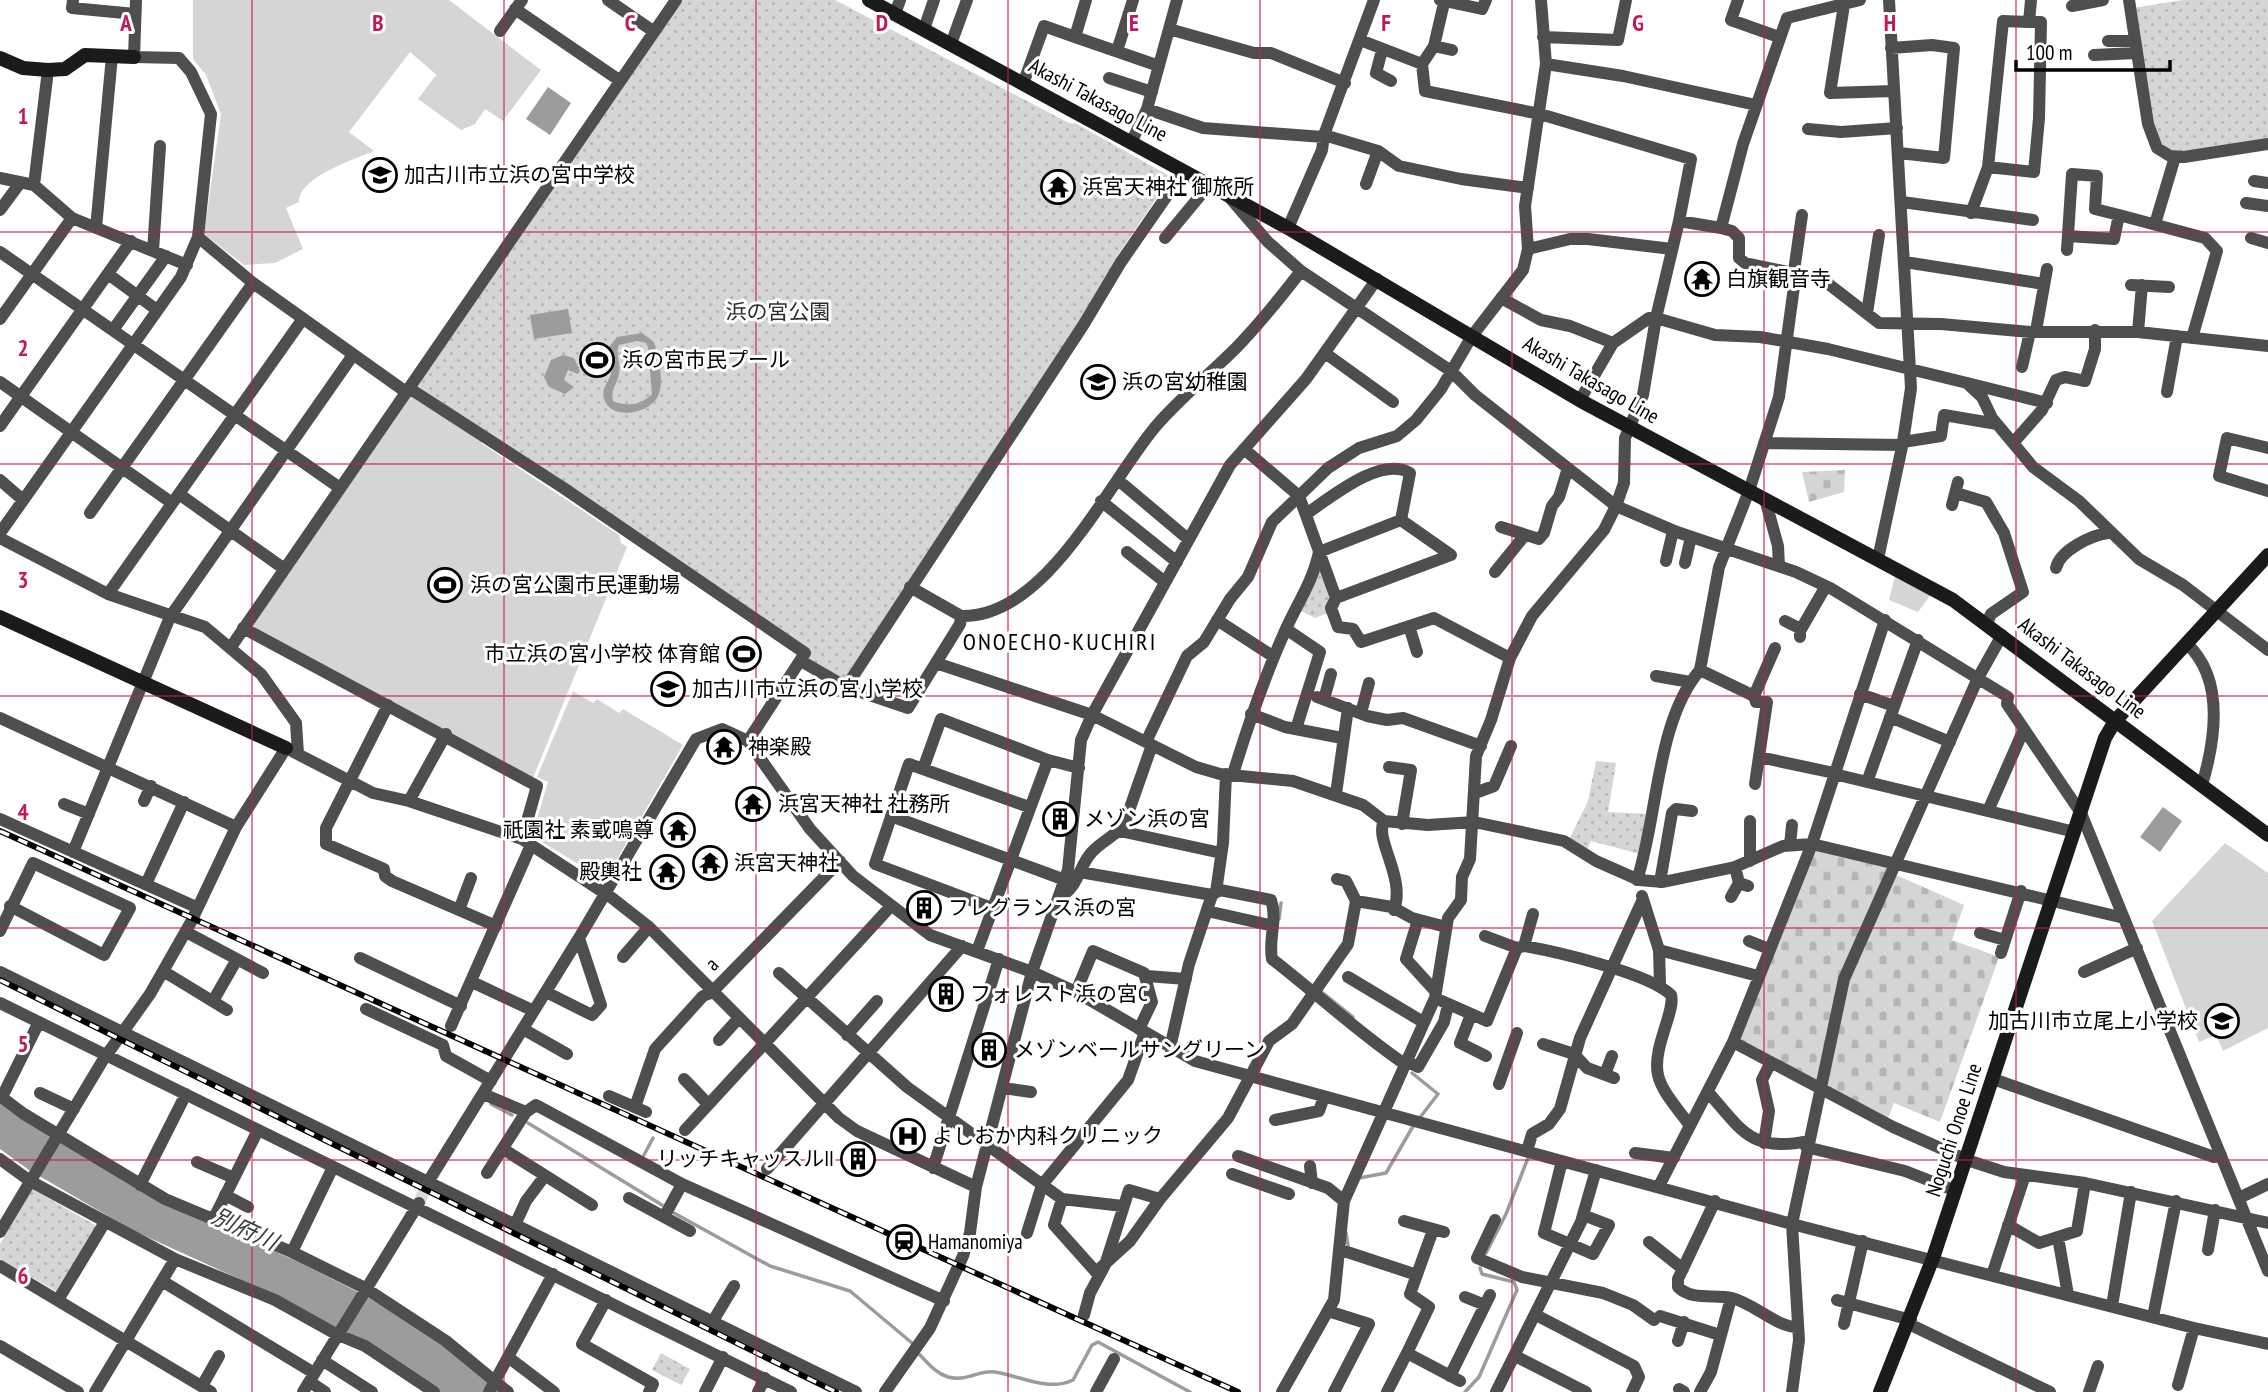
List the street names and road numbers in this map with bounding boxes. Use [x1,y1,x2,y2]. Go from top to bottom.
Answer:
street label: Akashi Takasago Line [1024,52,1172,147]
street label: Akashi Takasago Line [1518,330,1664,430]
street label: Akashi Takasago Line [2013,611,2152,724]
street label: a [699,951,724,976]
street label: Noguchi Onoe Line [1919,1060,1988,1200]

